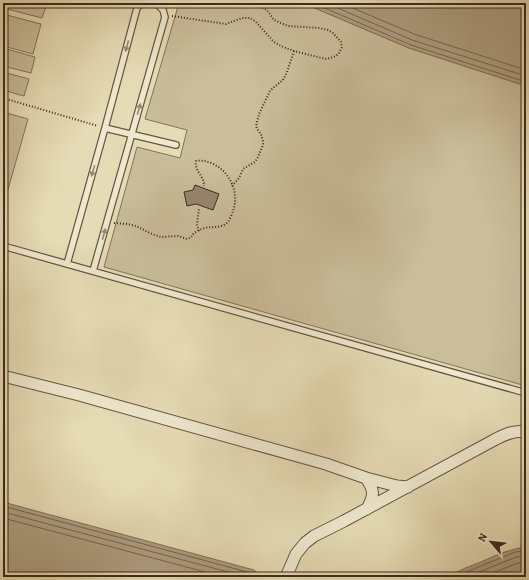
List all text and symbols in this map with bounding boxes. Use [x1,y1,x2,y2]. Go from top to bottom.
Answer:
one-way arrow [124,40,130,52]
one-way arrow [136,102,142,114]
one-way arrow [90,165,96,177]
one-way arrow [101,227,107,239]
north arrow [471,522,511,562]
text: N [474,530,491,545]

